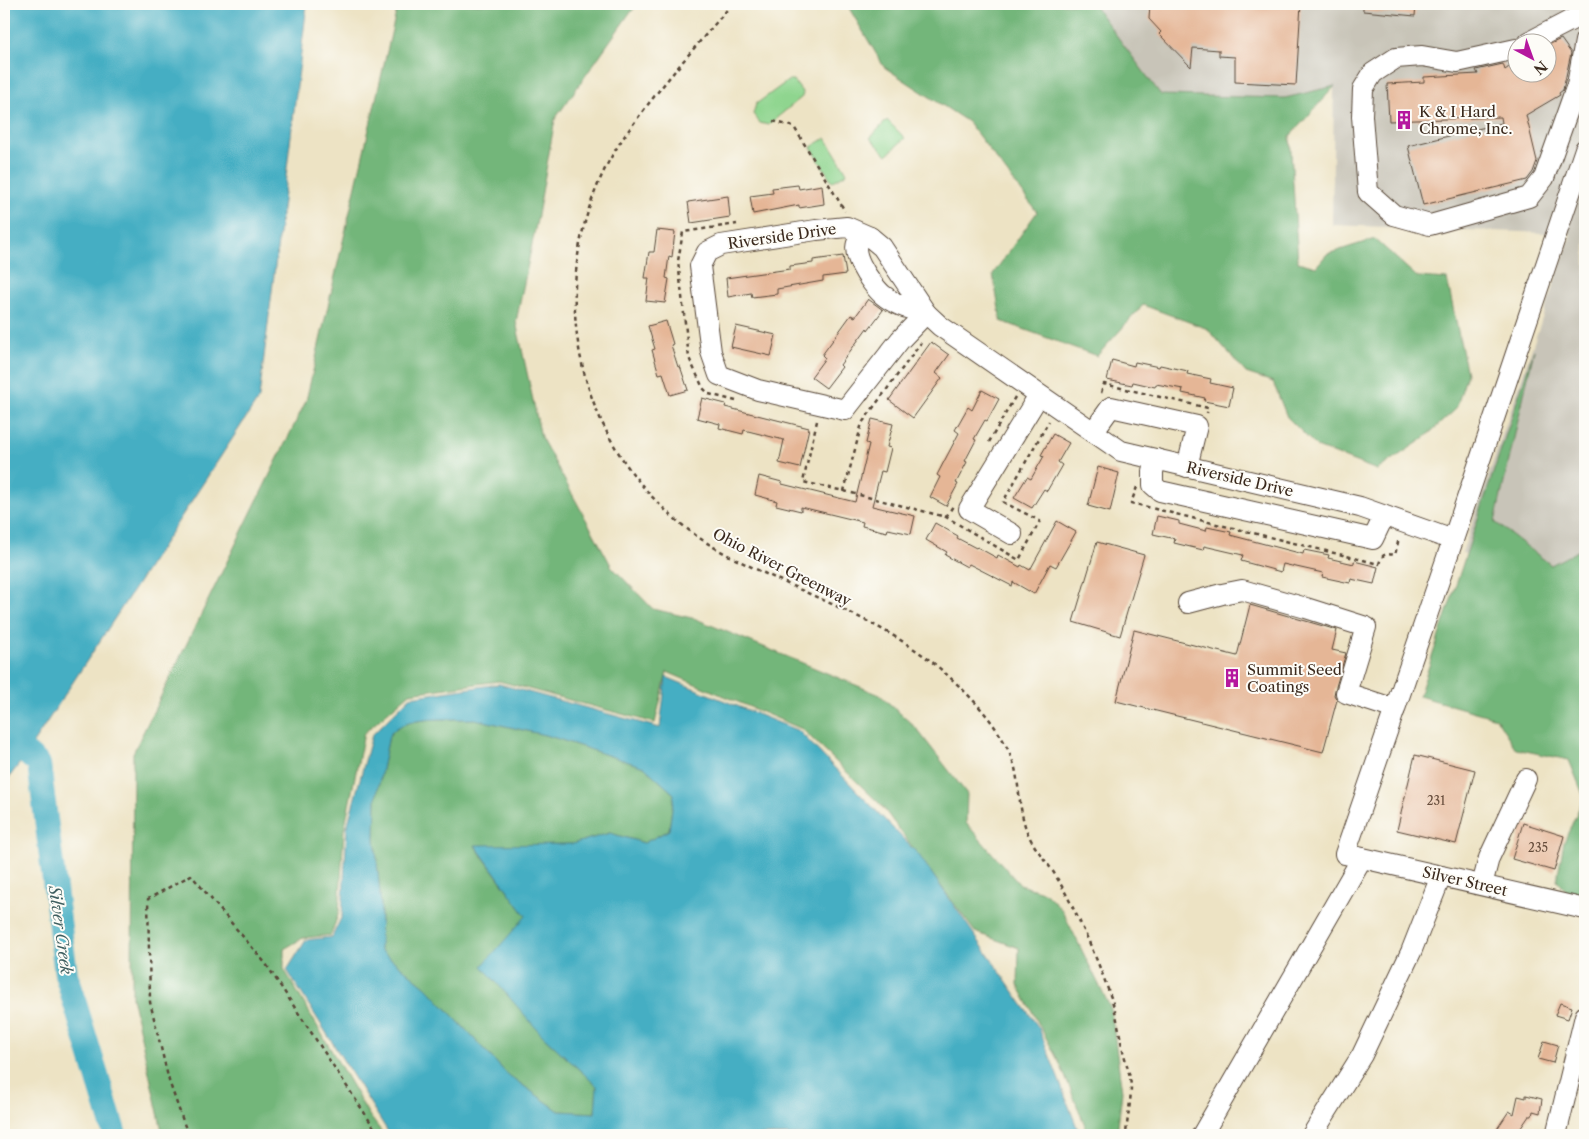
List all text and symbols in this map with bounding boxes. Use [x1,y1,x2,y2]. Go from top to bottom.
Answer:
north arrow [1506,32,1556,82]
text: N [1530,57,1551,79]
place label: K & I Hard Chrome, Inc. [1419,102,1512,138]
building icon: K & I Hard Chrome, Inc. [1393,109,1415,131]
street label: Riverside Drive [727,219,837,253]
street label: Riverside Drive [1185,457,1295,501]
street label: Ohio River Greenway [710,524,855,610]
place label: Summit Seed Coatings [1247,660,1342,696]
building icon: Summit Seed Coatings [1221,667,1243,689]
house number: 231 [1427,793,1445,808]
house number: 235 [1528,840,1548,855]
street label: Silver Street [1421,862,1510,900]
water label: Silver Creek [45,883,77,976]

